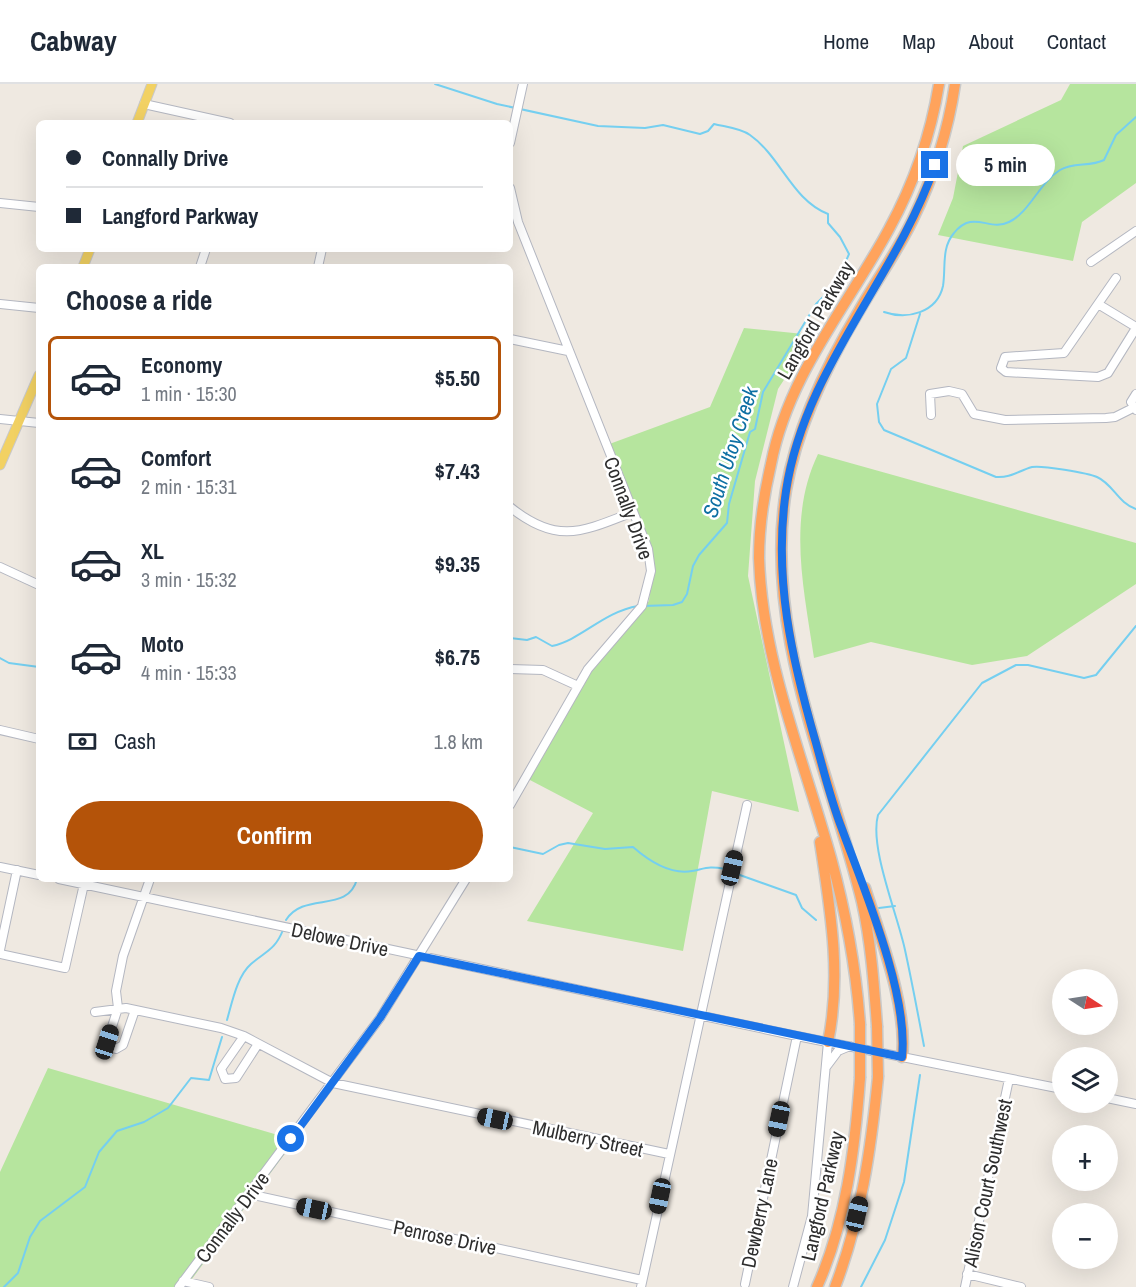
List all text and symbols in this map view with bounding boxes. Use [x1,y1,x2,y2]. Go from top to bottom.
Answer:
text: Cabway [30,22,117,60]
text: Home [823,27,869,56]
text: Map [902,27,936,56]
text: About [969,27,1014,56]
text: Contact [1047,27,1106,56]
text: Connally Drive [102,143,228,173]
callout: 5 min [956,144,1055,186]
route end [921,151,948,178]
text: 5 min [984,151,1027,178]
text: Langford Parkway [102,201,258,231]
street label: Langford Parkway [770,255,860,384]
text: Choose a ride [66,282,212,318]
text: Economy [141,350,222,380]
icon: car [69,351,123,405]
text: $5.50 [435,363,480,393]
text: 1 min · 15:30 [141,380,237,407]
water label: South Utoy Creek [695,382,765,521]
text: Comfort [141,443,211,473]
icon: car [69,444,123,498]
street label: Connally Drive [598,453,660,563]
text: $7.43 [435,456,480,486]
text: 2 min · 15:31 [141,473,237,500]
text: XL [141,536,164,566]
icon: car [69,537,123,591]
text: $9.35 [435,549,480,579]
text: 3 min · 15:32 [141,566,237,593]
text: Moto [141,629,184,659]
icon: car [69,630,123,684]
text: $6.75 [435,642,480,672]
text: 4 min · 15:33 [141,659,237,686]
icon: cash [66,725,99,758]
text: Cash [114,726,156,756]
text: 1.8 km [434,728,483,755]
button: Confirm [66,801,483,870]
car [719,848,745,888]
street label: Delowe Drive [289,916,391,962]
north arrow [1052,969,1118,1035]
map controls [1052,969,1118,1269]
car [93,1022,121,1062]
button: layers [1052,1047,1118,1113]
street label: Alison Court Southwest [956,1096,1018,1271]
car [766,1100,792,1138]
car [476,1106,514,1132]
street label: Mulberry Street [530,1113,646,1163]
route start [277,1125,304,1152]
button: + [1052,1125,1118,1191]
street label: Langford Parkway [794,1128,850,1263]
street label: Dewberry Lane [734,1156,784,1270]
street label: Connally Drive [189,1166,275,1268]
car [647,1177,673,1215]
car [844,1194,870,1234]
car [295,1196,333,1222]
button: − [1052,1203,1118,1269]
street label: Penrose Drive [391,1213,499,1261]

